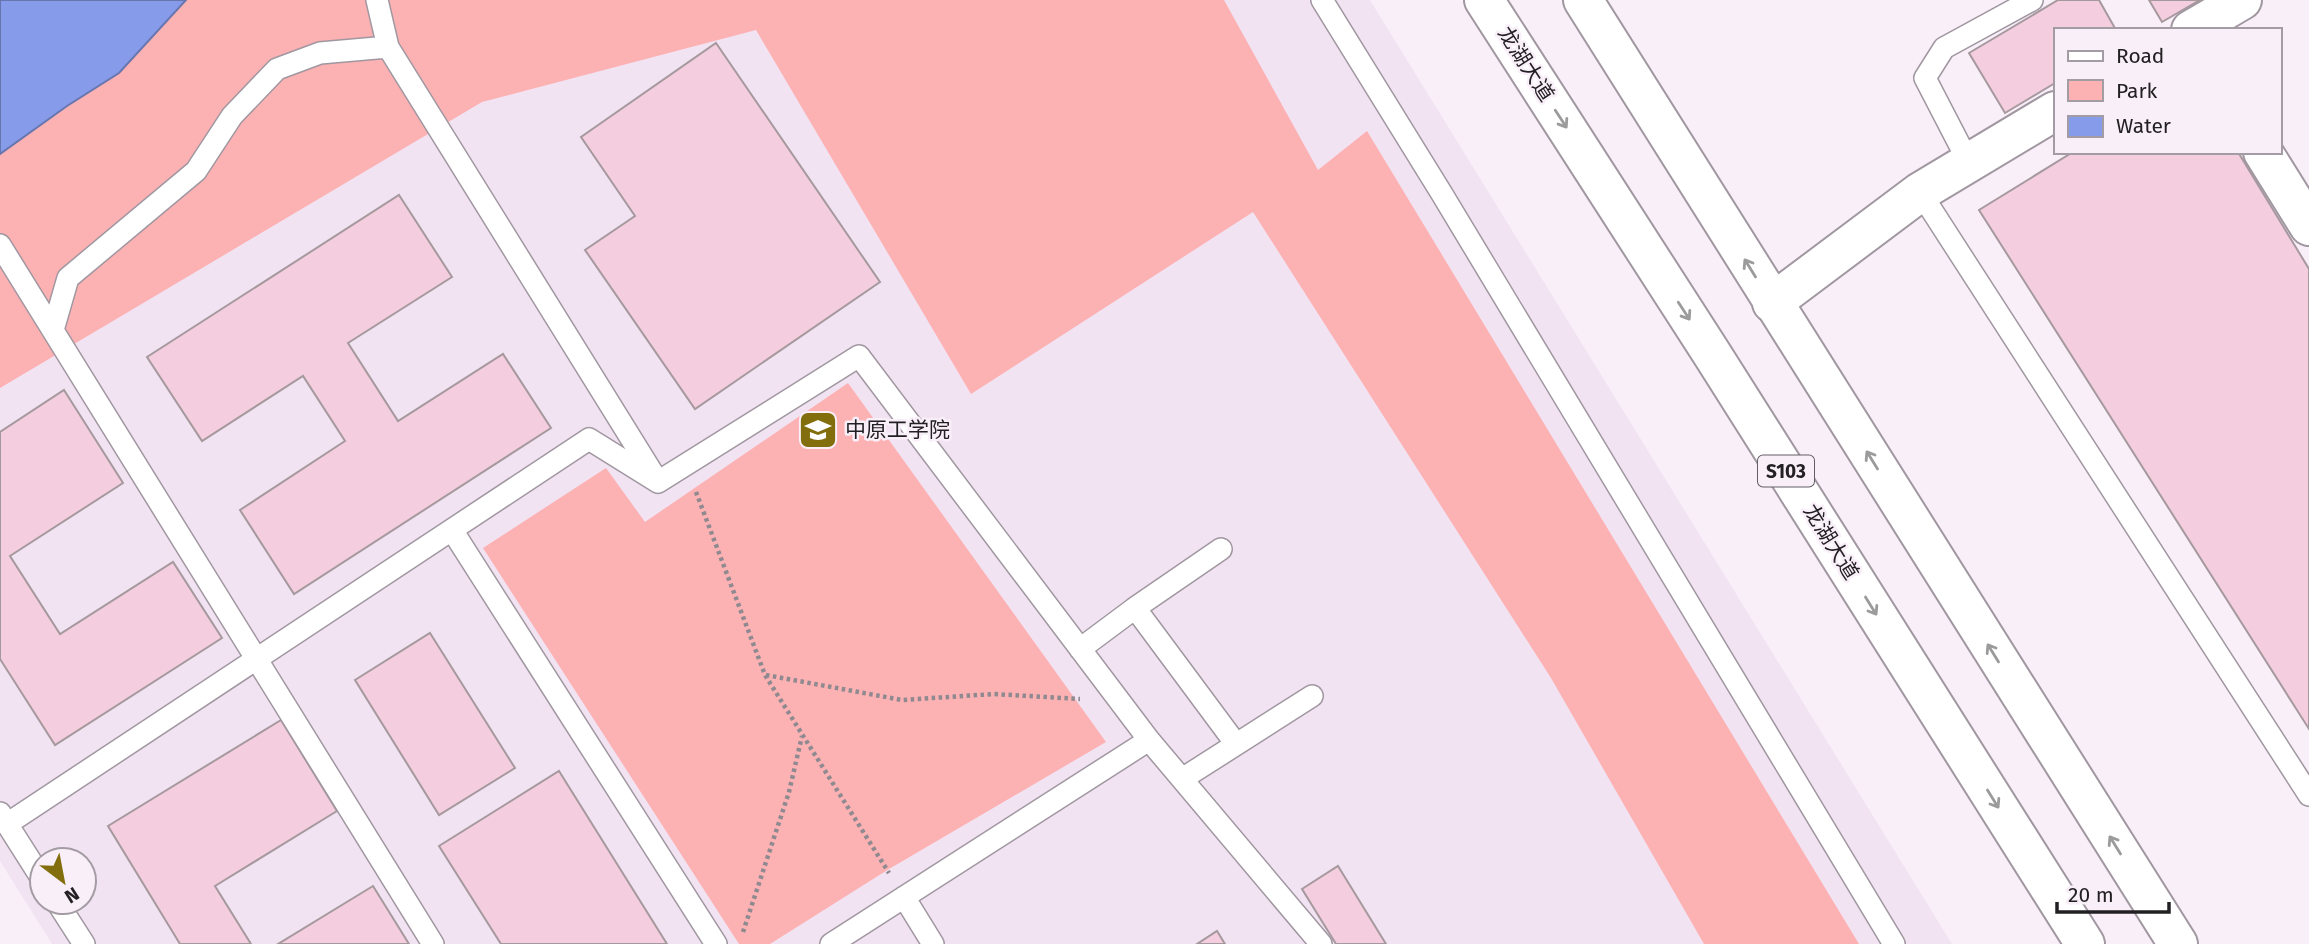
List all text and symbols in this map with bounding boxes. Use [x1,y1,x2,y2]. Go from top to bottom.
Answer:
street label: 龙湖大道 [1492,22,1560,106]
legend [2054,28,2281,154]
text: Road [2116,43,2164,69]
text: Park [2116,78,2158,104]
one-way arrow [1554,109,1568,129]
text: Water [2116,113,2171,139]
one-way arrow [1743,259,1758,278]
one-way arrow [1678,300,1692,320]
school or university icon: 中原工学院 [797,409,839,451]
place label: 中原工学院 [845,417,950,443]
one-way arrow [1864,451,1878,471]
road number: S103 [1758,456,1814,486]
street label: 龙湖大道 [1798,499,1864,585]
one-way arrow [1865,596,1879,616]
one-way arrow [1986,643,2000,663]
one-way arrow [1986,788,2000,808]
one-way arrow [2108,836,2123,855]
north arrow [28,846,98,916]
scale bar [2057,870,2169,914]
text: N [60,882,83,908]
text: 20 m [2068,882,2114,908]

